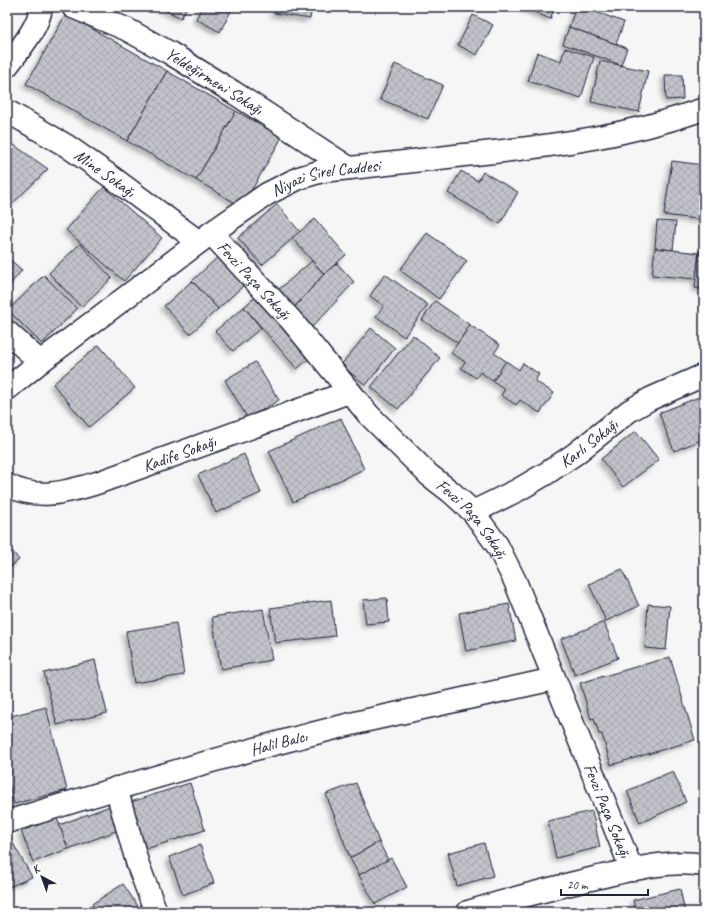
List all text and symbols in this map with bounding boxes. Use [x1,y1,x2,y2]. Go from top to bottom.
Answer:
street label: Yeldeğirmeni Sokağı [162,43,268,120]
street label: Mine Sokağı [70,144,140,203]
street label: Niyazi Sirel Caddesi [268,155,383,201]
street label: Fevzi Paşa Sokağı [213,237,296,325]
street label: Karlı Sokağı [556,414,623,472]
street label: Kadife Sokağı [140,431,219,477]
street label: Fevzi Paşa Sokağı [432,475,512,563]
street label: Halil Balcı [248,725,310,761]
street label: Fevzi Paşa Sokağı [579,760,636,861]
north arrow [22,857,62,897]
text: K [29,861,44,877]
scale bar [561,871,648,897]
text: 20 m [567,877,589,893]

